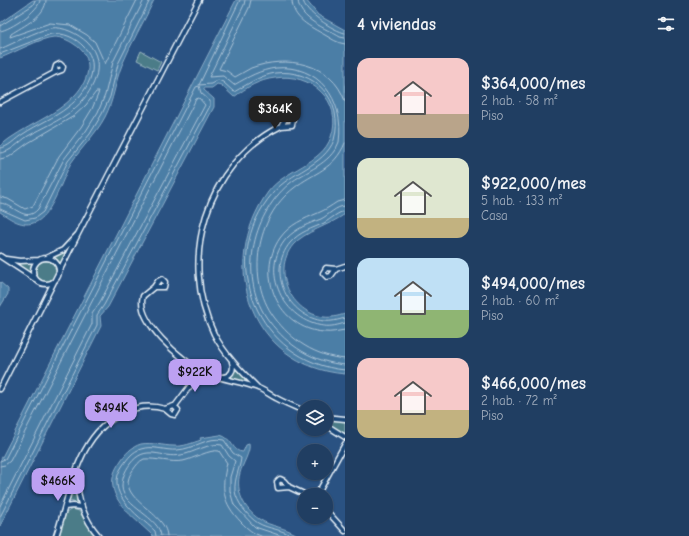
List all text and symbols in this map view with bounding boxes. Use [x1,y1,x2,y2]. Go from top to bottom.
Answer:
icon: filters [655,13,677,35]
text: 4 viviendas [357,15,436,34]
icon: home [389,74,437,122]
text: $364,000/mes [481,74,585,93]
text: 2 hab. · 58 m² [481,93,557,108]
pin: $364K [247,96,303,130]
text: $364K [258,101,292,116]
text: Piso [481,108,503,123]
icon: home [389,174,437,222]
text: $922,000/mes [481,174,586,193]
text: 5 hab. · 133 m² [481,193,562,208]
text: Casa [481,208,508,223]
icon: home [389,274,437,322]
text: $494,000/mes [481,274,585,293]
text: 2 hab. · 60 m² [481,293,559,308]
text: Piso [481,308,503,323]
pin: $922K [167,359,223,393]
text: $922K [178,364,212,379]
icon: home [389,374,437,422]
text: $466,000/mes [481,374,586,393]
text: 2 hab. · 72 m² [481,393,557,408]
pin: $494K [83,395,139,429]
text: $494K [94,400,128,415]
map controls [297,400,333,524]
button: layers [297,400,333,436]
text: Piso [481,408,503,423]
button: + [297,444,333,480]
pin: $466K [30,468,86,502]
text: $466K [41,473,75,488]
button: − [297,488,333,524]

